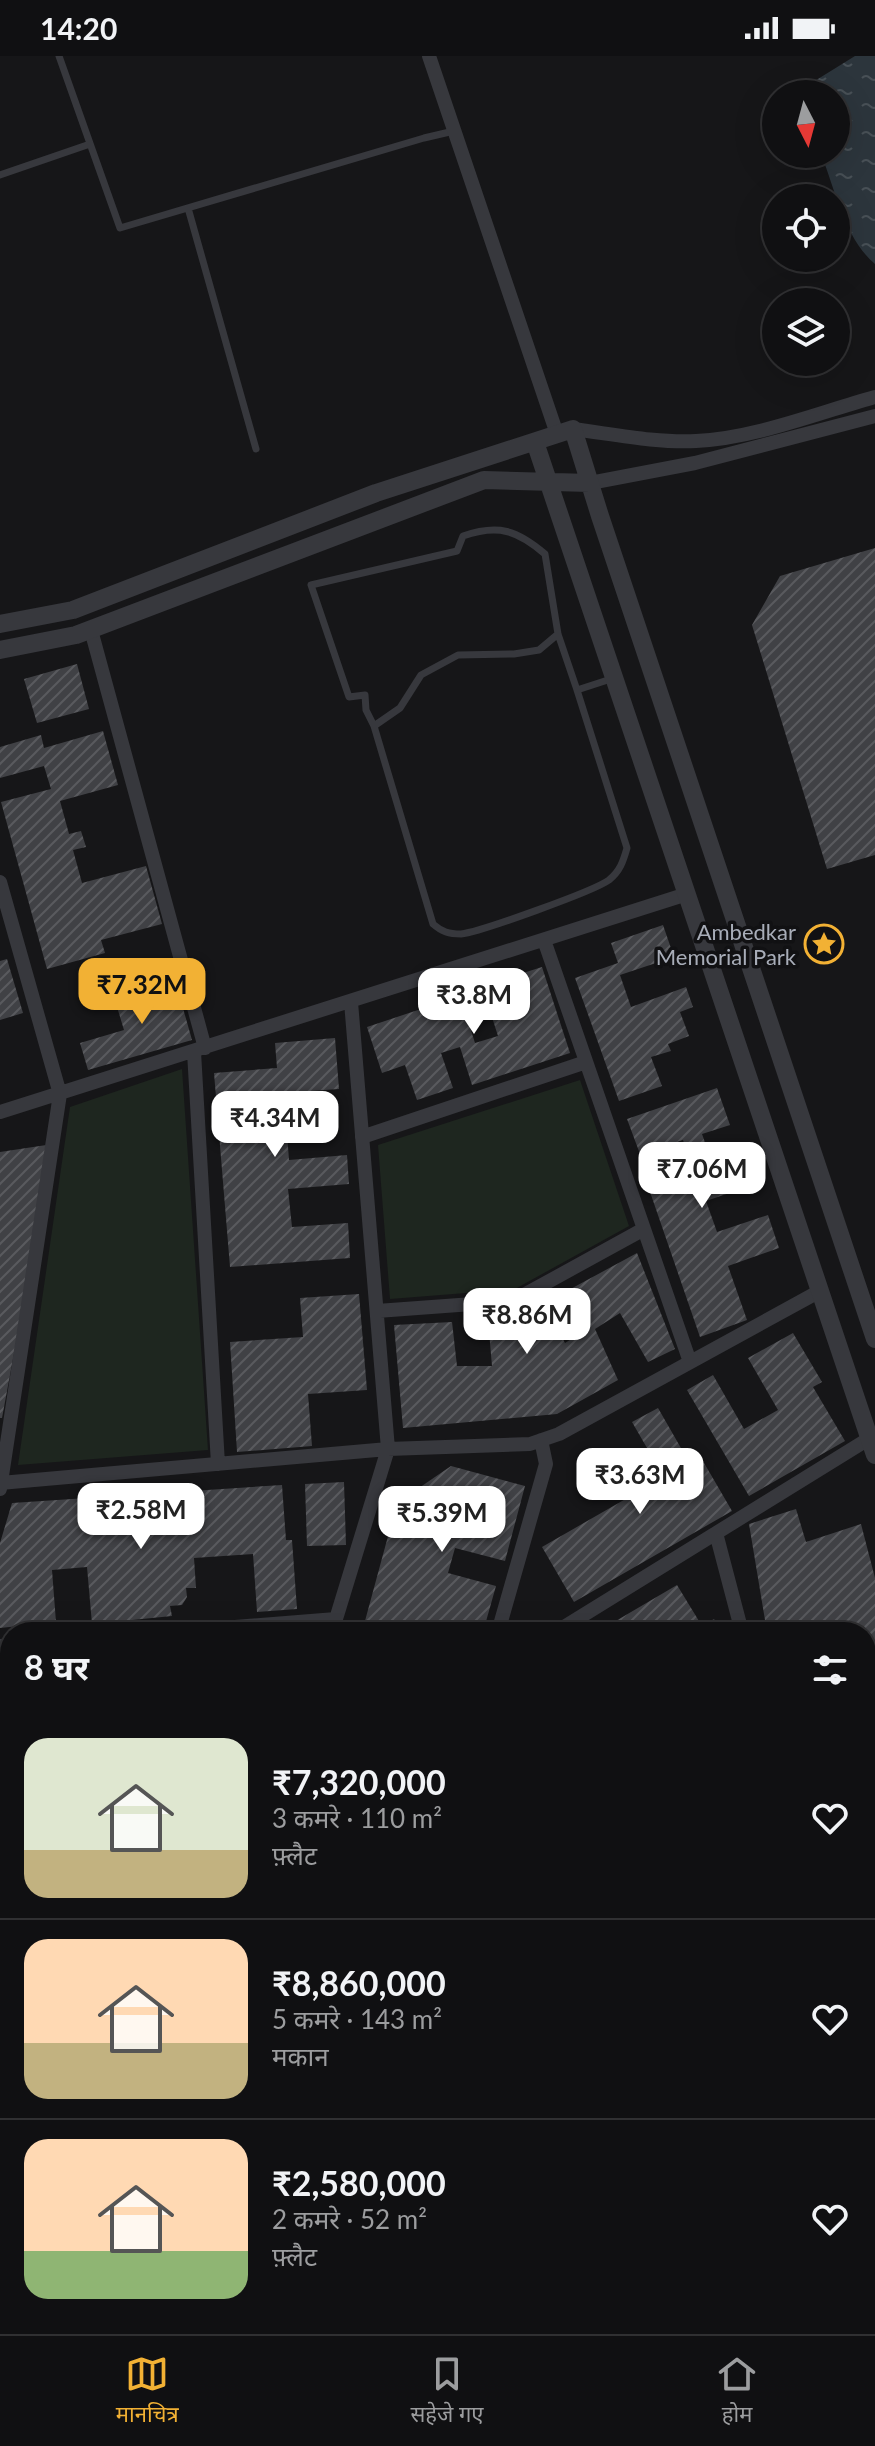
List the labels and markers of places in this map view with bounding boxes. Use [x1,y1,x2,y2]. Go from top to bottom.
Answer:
place label: Ambedkar Memorial Park [656,918,797,970]
place icon: Ambedkar Memorial Park [803,923,845,965]
pin: ₹7.32M [77,958,207,1026]
pin: ₹3.8M [418,968,530,1036]
pin: ₹4.34M [210,1091,340,1159]
pin: ₹7.06M [637,1142,767,1210]
pin: ₹8.86M [462,1288,592,1356]
pin: ₹3.63M [575,1448,705,1516]
pin: ₹2.58M [76,1483,206,1551]
pin: ₹5.39M [377,1486,507,1554]

